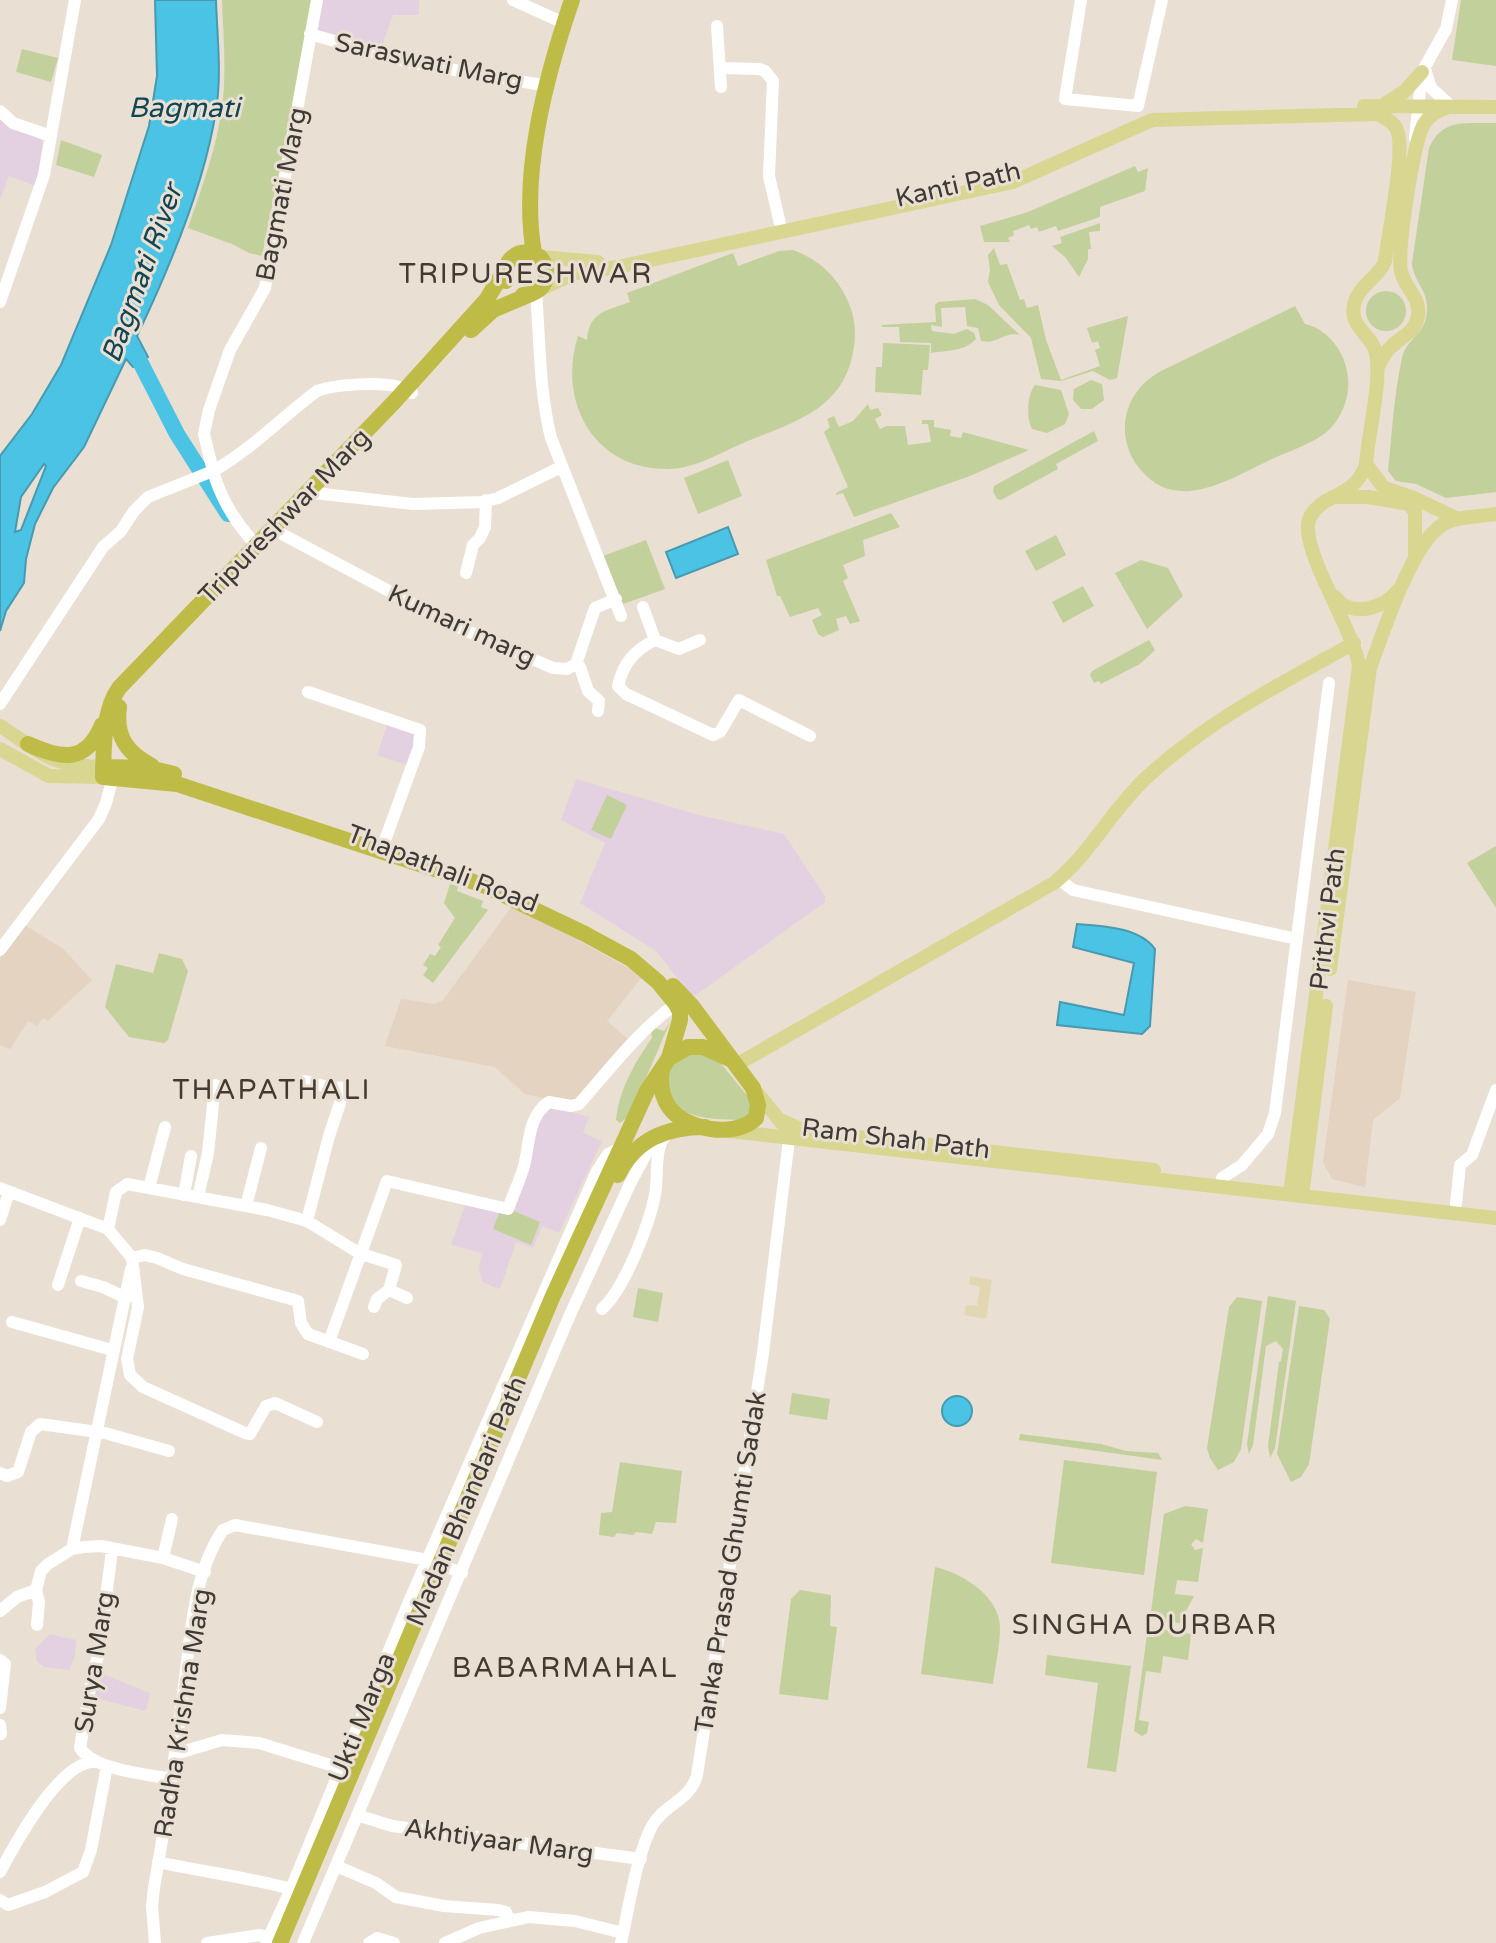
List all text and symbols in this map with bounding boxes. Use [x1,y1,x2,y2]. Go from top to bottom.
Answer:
street label: Saraswati Marg [332,26,526,97]
water label: Bagmati [128,91,243,125]
street label: Bagmati Marg [249,105,314,283]
street label: Kanti Path [892,155,1024,214]
water label: Bagmati River [94,177,191,367]
district label: TRIPURESHWAR [399,257,653,291]
street label: Tripureshwar Marg [192,422,376,611]
street label: Kumari marg [383,578,541,673]
street label: Thapathali Road [343,818,543,919]
street label: Prithvi Path [1303,846,1352,992]
district label: THAPATHALI [172,1073,372,1107]
street label: Ram Shah Path [800,1112,992,1165]
street label: Madan Bhandari Path [400,1372,533,1631]
street label: Tanka Prasad Ghumti Sadak [688,1389,773,1735]
street label: Radha Krishna Marg [147,1586,217,1840]
street label: Surya Marg [68,1589,121,1735]
district label: SINGHA DURBAR [1012,1608,1278,1642]
street label: Ukti Marga [321,1648,402,1787]
district label: BABARMAHAL [452,1651,678,1685]
street label: Akhtiyaar Marg [402,1812,596,1869]

